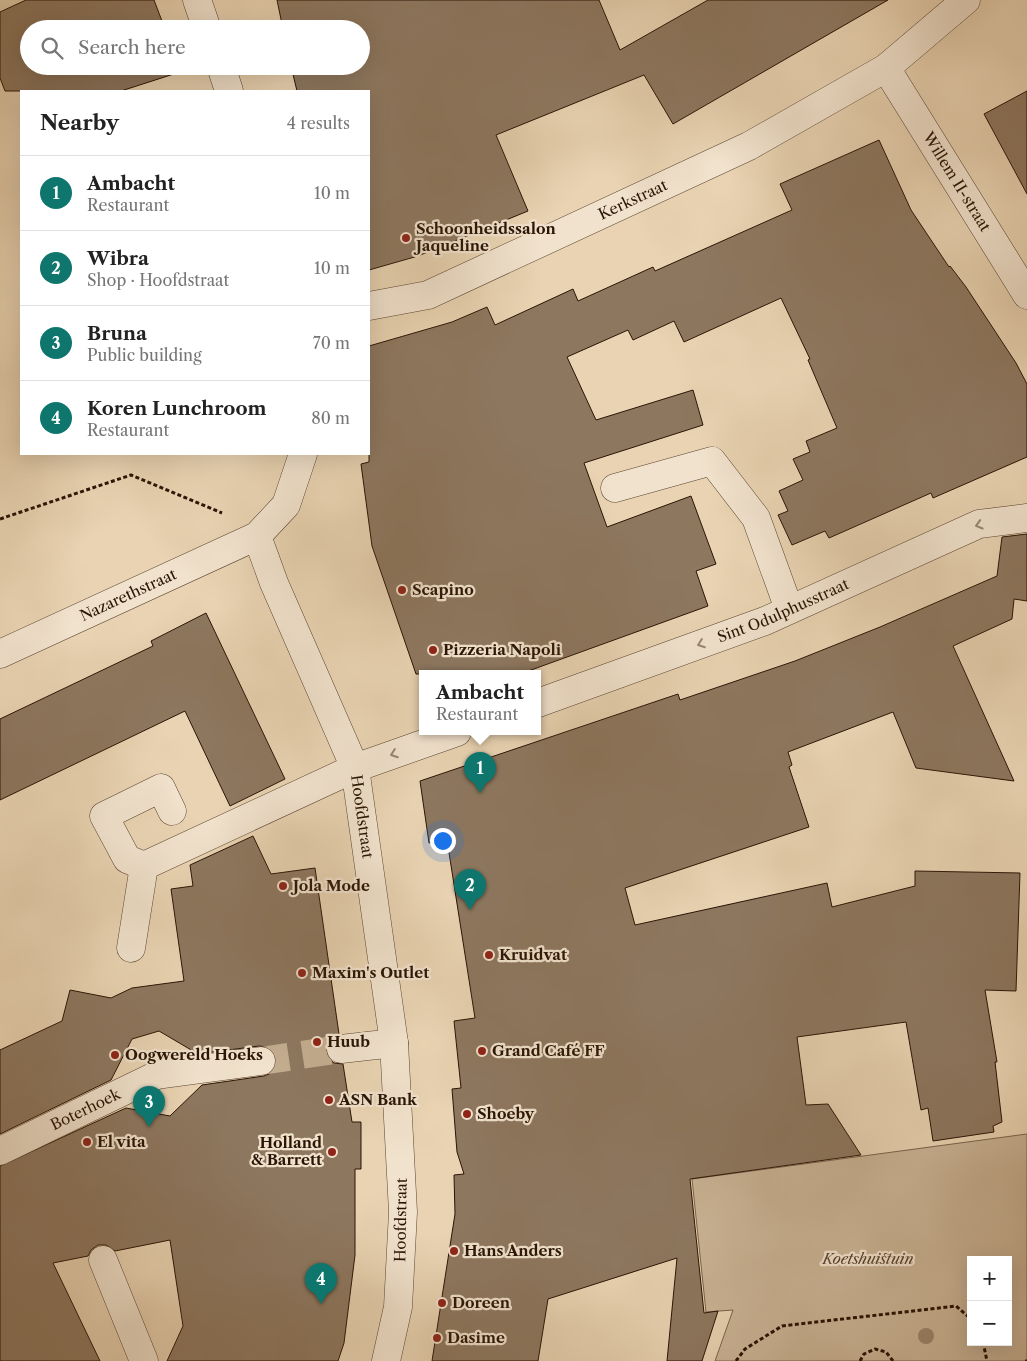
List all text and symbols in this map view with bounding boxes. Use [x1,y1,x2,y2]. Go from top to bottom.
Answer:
search box [20,20,370,75]
icon: search [38,34,66,62]
text: Search here [78,36,186,59]
text: Nearby [40,110,119,135]
text: 4 results [287,113,350,133]
street label: Willem II-straat [919,127,996,235]
text: Ambacht [87,172,175,195]
street label: Kerkstraat [595,175,671,224]
text: 1 [52,183,60,203]
text: 10 m [314,183,350,203]
text: Restaurant [87,195,169,215]
place label: Schoonheidssalon Jaqueline [413,219,557,255]
marker: Schoonheidssalon Jaqueline [400,232,412,244]
text: Wibra [87,247,149,270]
text: 2 [51,258,61,278]
text: 10 m [314,258,350,278]
text: Shop · Hoofdstraat [87,270,229,290]
text: Bruna [87,322,147,345]
text: 3 [51,333,61,353]
text: 70 m [313,333,350,353]
text: Public building [87,345,202,365]
text: Koren Lunchroom [87,397,266,420]
text: 4 [51,408,61,428]
text: 80 m [311,408,350,428]
text: Restaurant [87,420,169,440]
one-way arrow [975,520,984,530]
street label: Nazarethstraat [77,564,180,625]
street label: Sint Odulphusstraat [715,574,852,646]
place label: Scapino [412,580,474,599]
marker: Scapino [396,584,408,596]
one-way arrow [697,638,706,648]
place label: Pizzeria Napoli [443,640,562,659]
marker: Pizzeria Napoli [427,644,439,656]
popup [419,670,541,735]
text: Ambacht [436,681,524,704]
text: Restaurant [436,704,518,724]
one-way arrow [390,748,399,758]
pin: 1 [464,752,496,793]
street label: Hoofdstraat [347,773,378,860]
your location [430,828,456,854]
pin: 2 [454,869,486,910]
place label: Jola Mode [290,876,370,895]
marker: Jola Mode [277,880,289,892]
place label: Kruidvat [499,945,567,964]
marker: Kruidvat [483,949,495,961]
place label: Maxim's Outlet [312,963,429,982]
marker: Maxim's Outlet [296,967,308,979]
place label: Huub [327,1032,370,1051]
marker: Huub [311,1036,323,1048]
place label: Grand Café FF [492,1041,604,1060]
place label: Oogwereld Hoeks [125,1045,263,1064]
marker: Grand Café FF [476,1045,488,1057]
marker: Oogwereld Hoeks [109,1049,121,1061]
street label: Boterhoek [47,1084,125,1134]
pin: 3 [133,1086,165,1127]
place label: ASN Bank [338,1090,418,1109]
marker: ASN Bank [323,1094,335,1106]
place label: Shoeby [477,1104,535,1123]
marker: Shoeby [461,1108,473,1120]
place label: El vita [97,1132,146,1151]
place label: Holland & Barrett [251,1133,322,1169]
marker: El vita [81,1136,93,1148]
marker: Holland & Barrett [326,1146,338,1158]
street label: Hoofdstraat [390,1177,411,1262]
place label: Hans Anders [464,1241,562,1260]
marker: Hans Anders [448,1245,460,1257]
park label: Koetshuistuin [821,1249,914,1268]
map controls [967,1256,1012,1346]
button: + [967,1256,1012,1301]
pin: 4 [305,1263,337,1304]
place label: Doreen [452,1293,511,1312]
marker: Doreen [436,1297,448,1309]
button: − [967,1301,1012,1346]
place label: Dasime [447,1328,505,1347]
marker: Dasime [431,1332,443,1344]

